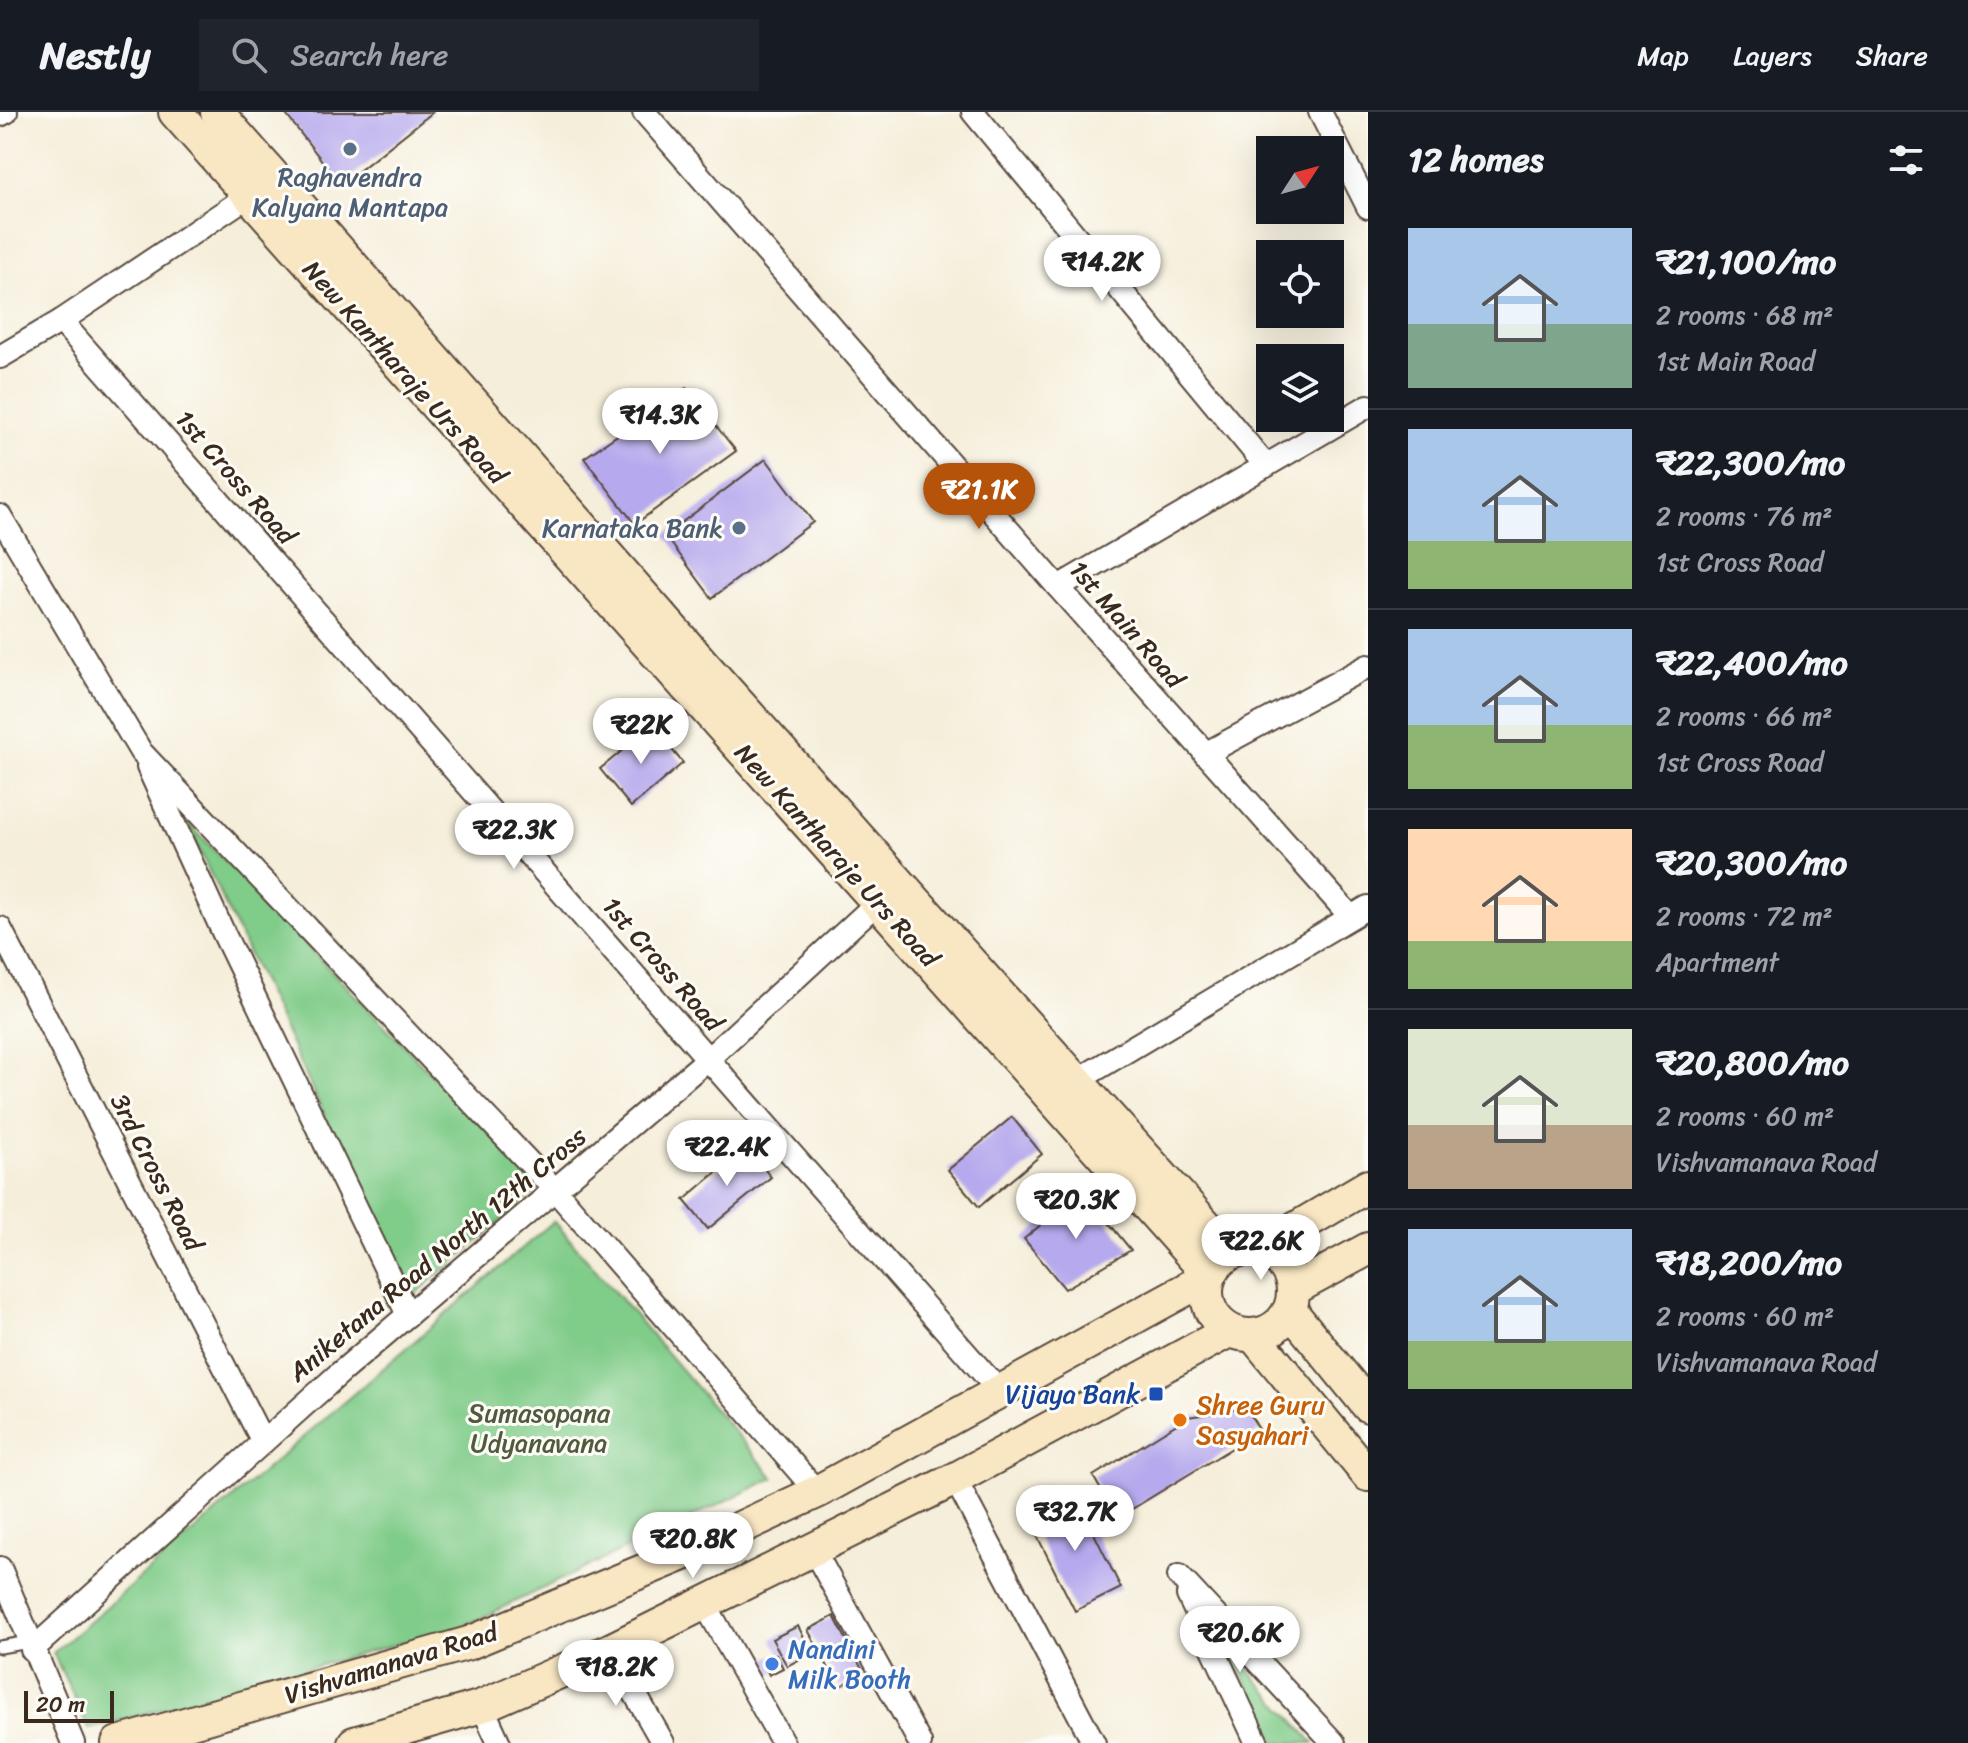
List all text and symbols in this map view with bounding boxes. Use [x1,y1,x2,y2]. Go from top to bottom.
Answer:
search box [199,19,759,91]
text: Nestly [40,22,151,89]
text: Search here [291,28,449,82]
text: Map [1637,31,1689,80]
text: Layers [1733,31,1812,80]
text: Share [1856,31,1928,80]
icon: search [227,33,271,77]
text: 12 homes [1408,130,1544,190]
north arrow [1256,136,1344,224]
map controls [1256,136,1344,432]
icon: filters [1884,138,1928,182]
marker: Raghavendra Kalyana Mantapa [341,140,359,158]
place label: Raghavendra Kalyana Mantapa [252,154,448,230]
text: ₹21,100/mo [1656,232,1836,292]
pin: ₹14.2K [1037,235,1167,303]
text: ₹14.2K [1062,238,1142,284]
button: locate [1256,240,1344,328]
street label: New Kantharaje Urs Road [291,249,521,497]
icon: home [1472,260,1568,356]
text: 2 rooms · 68 m² [1656,292,1833,338]
text: 1st Main Road [1656,338,1815,384]
button: layers [1256,344,1344,432]
pin: ₹14.3K [595,388,725,456]
text: ₹14.3K [620,391,700,437]
street label: 1st Cross Road [164,399,310,557]
text: ₹22,300/mo [1656,433,1845,493]
icon: home [1472,461,1568,557]
pin: ₹21.1K [914,463,1044,531]
text: ₹21.1K [941,466,1017,512]
text: 2 rooms · 76 m² [1656,493,1833,539]
place label: Karnataka Bank [542,505,723,551]
marker: Karnataka Bank [730,519,748,537]
text: 1st Cross Road [1656,539,1824,585]
street label: 1st Main Road [1057,549,1198,701]
text: ₹22,400/mo [1656,633,1848,693]
icon: home [1472,661,1568,757]
text: 2 rooms · 66 m² [1656,693,1832,739]
pin: ₹22K [594,698,688,766]
text: ₹22K [611,701,671,747]
street label: New Kantharaje Urs Road [723,732,953,980]
text: 1st Cross Road [1656,739,1824,785]
pin: ₹22.3K [449,803,579,871]
text: ₹22.3K [473,806,555,852]
text: ₹20,300/mo [1656,833,1847,893]
icon: home [1472,861,1568,957]
street label: 1st Cross Road [591,886,737,1044]
text: 2 rooms · 72 m² [1656,893,1833,939]
text: Apartment [1656,939,1779,985]
text: ₹20,800/mo [1656,1033,1849,1093]
icon: home [1472,1061,1568,1157]
street label: 3rd Cross Road [97,1085,218,1261]
text: 2 rooms · 60 m² [1656,1093,1834,1139]
street label: Aniketana Road North 12th Cross [276,1114,598,1394]
pin: ₹22.4K [662,1120,792,1188]
text: ₹22.4K [685,1123,769,1169]
text: Vishvamanava Road [1656,1139,1877,1185]
pin: ₹20.3K [1011,1173,1141,1241]
text: ₹20.3K [1034,1176,1118,1222]
pin: ₹22.6K [1196,1214,1326,1282]
text: ₹22.6K [1220,1217,1303,1263]
text: ₹18,200/mo [1656,1233,1842,1293]
icon: home [1472,1261,1568,1357]
text: 2 rooms · 60 m² [1656,1293,1834,1339]
text: Vishvamanava Road [1656,1339,1877,1385]
place label: Vijaya Bank [1005,1371,1140,1417]
place label: Shree Guru Sasyahari [1196,1382,1325,1458]
marker: Vijaya Bank [1147,1385,1165,1403]
park label: Sumasopana Udyanavana [468,1390,611,1466]
marker: Shree Guru Sasyahari [1171,1411,1189,1429]
pin: ₹32.7K [1010,1485,1140,1553]
text: ₹32.7K [1034,1488,1116,1534]
pin: ₹20.8K [628,1512,758,1580]
text: ₹20.8K [650,1515,736,1561]
pin: ₹20.6K [1175,1606,1305,1674]
street label: Vishvamanava Road [279,1608,505,1717]
text: ₹20.6K [1198,1609,1282,1655]
place label: Nandini Milk Booth [788,1626,911,1702]
pin: ₹18.2K [551,1640,681,1708]
text: ₹18.2K [576,1643,656,1689]
marker: Nandini Milk Booth [763,1655,781,1673]
text: 20 m [36,1685,85,1724]
scale bar [24,1687,114,1723]

